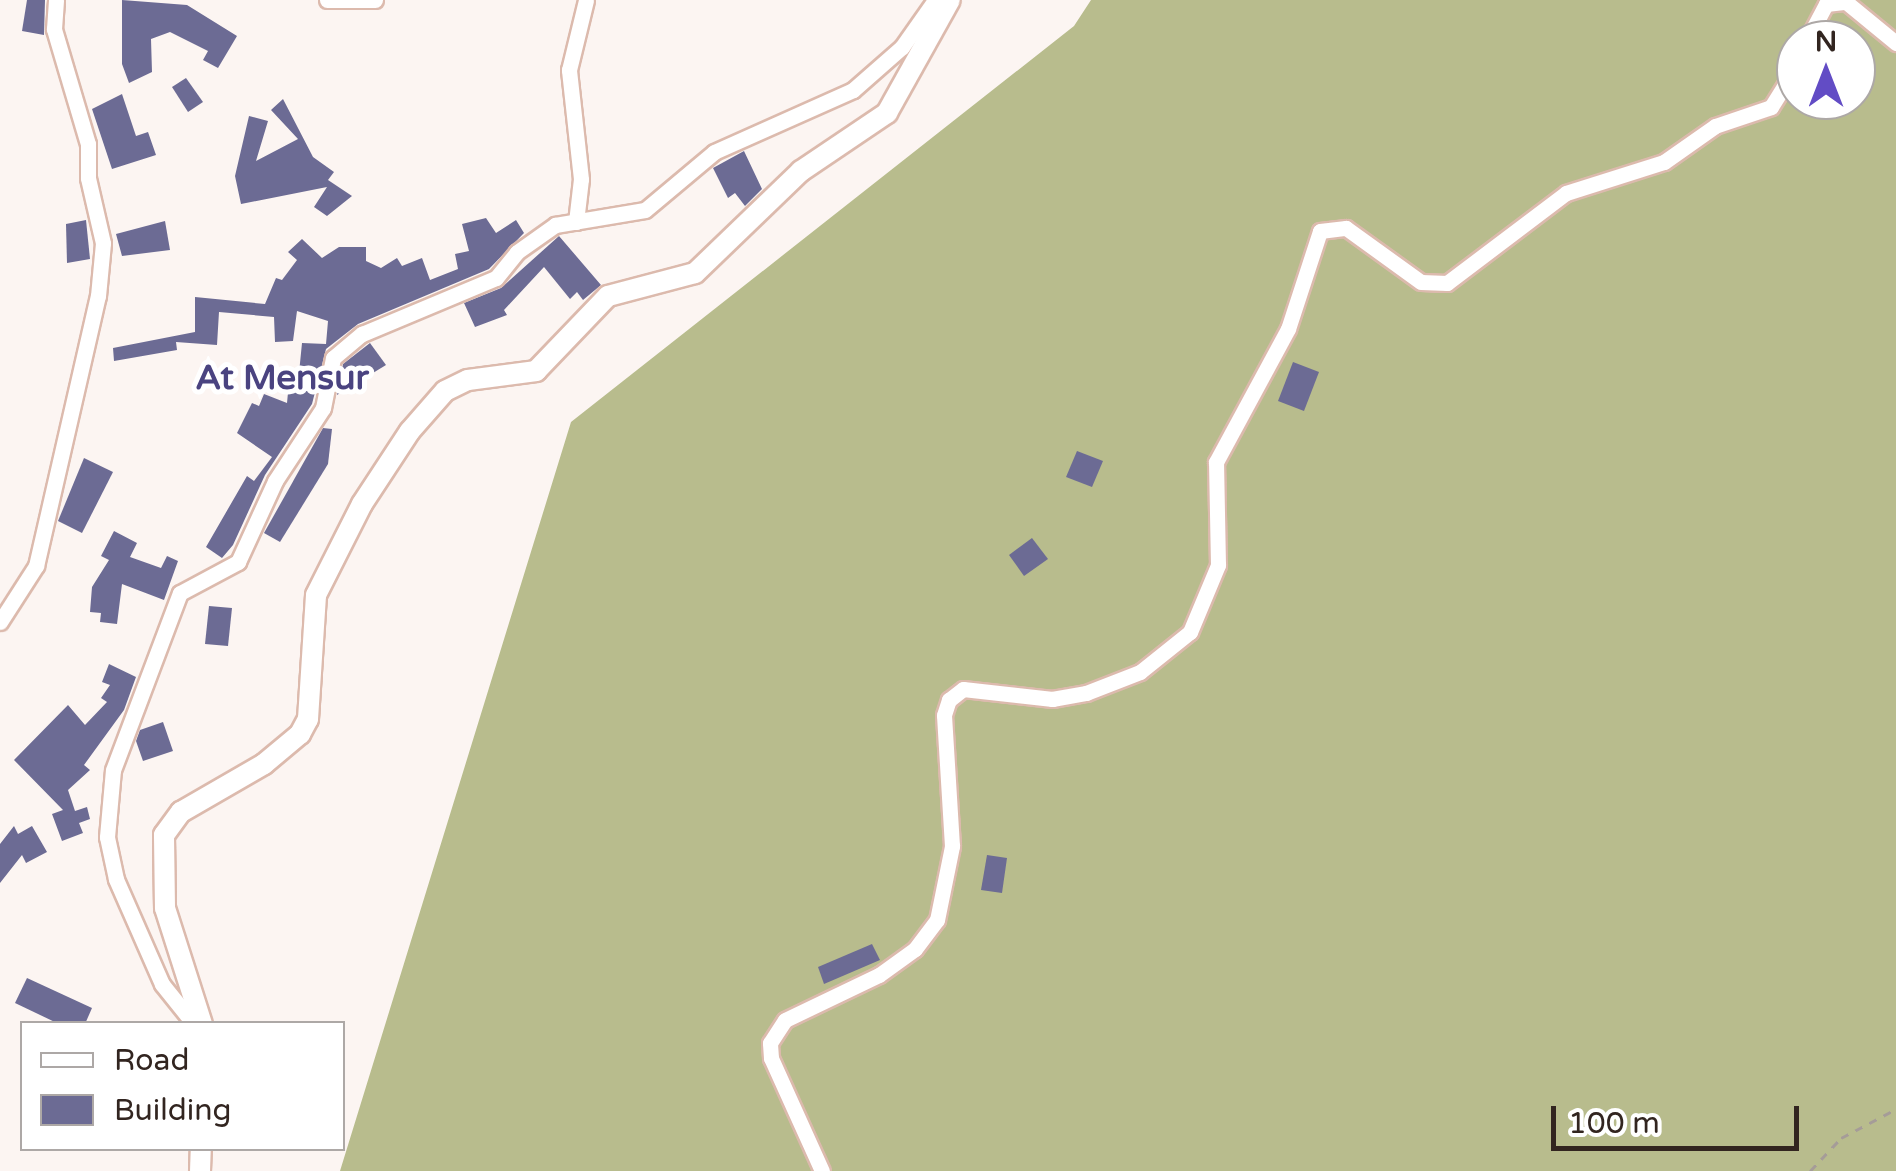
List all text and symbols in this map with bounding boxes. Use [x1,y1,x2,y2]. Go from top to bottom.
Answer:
north arrow [1776,20,1876,120]
text: N [1815,25,1837,59]
district label: At Mensur [195,357,369,399]
legend [20,1021,345,1151]
text: Road [114,1042,189,1079]
scale bar [1556,1086,1804,1148]
text: Building [114,1092,231,1129]
text: 100 m [1568,1105,1660,1142]

